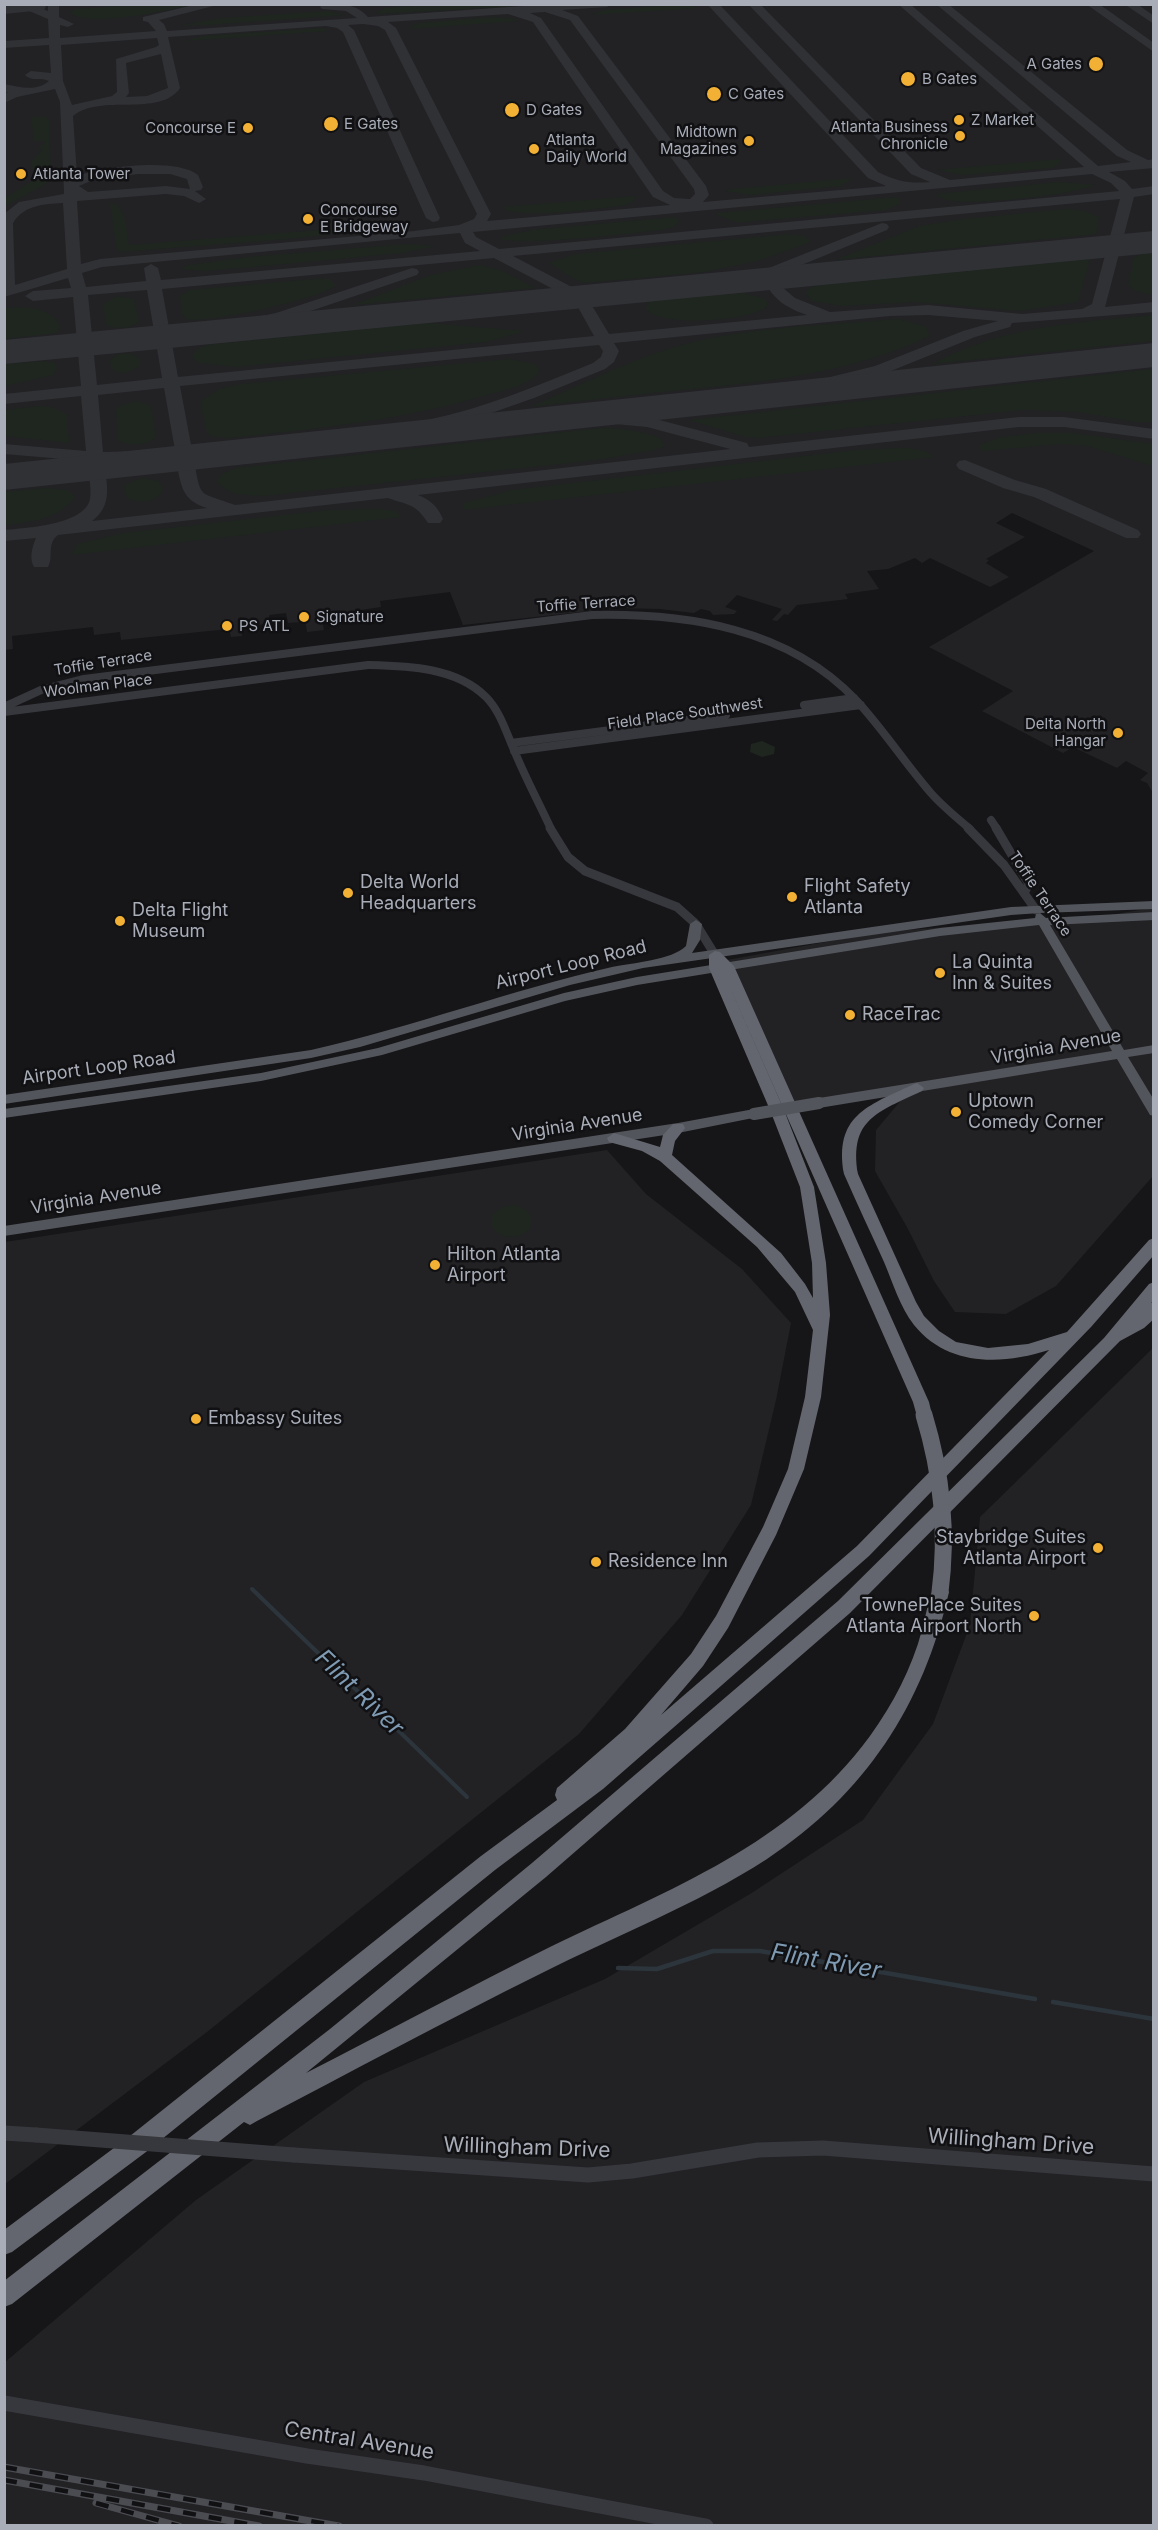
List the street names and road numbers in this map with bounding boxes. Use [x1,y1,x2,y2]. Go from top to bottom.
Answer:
street label: Toffie Terrace [536,592,636,616]
street label: Toffie Terrace [53,646,153,680]
street label: Woolman Place [43,670,153,702]
street label: Field Place Southwest [606,694,764,734]
street label: Toffie Terrace [1005,848,1075,940]
street label: Airport Loop Road [493,936,649,994]
street label: Virginia Avenue [989,1025,1123,1069]
street label: Airport Loop Road [21,1047,177,1089]
street label: Virginia Avenue [510,1104,644,1146]
street label: Virginia Avenue [29,1177,163,1219]
street label: Willingham Drive [927,2124,1095,2160]
street label: Willingham Drive [443,2132,611,2164]
street label: Central Avenue [282,2417,436,2465]

